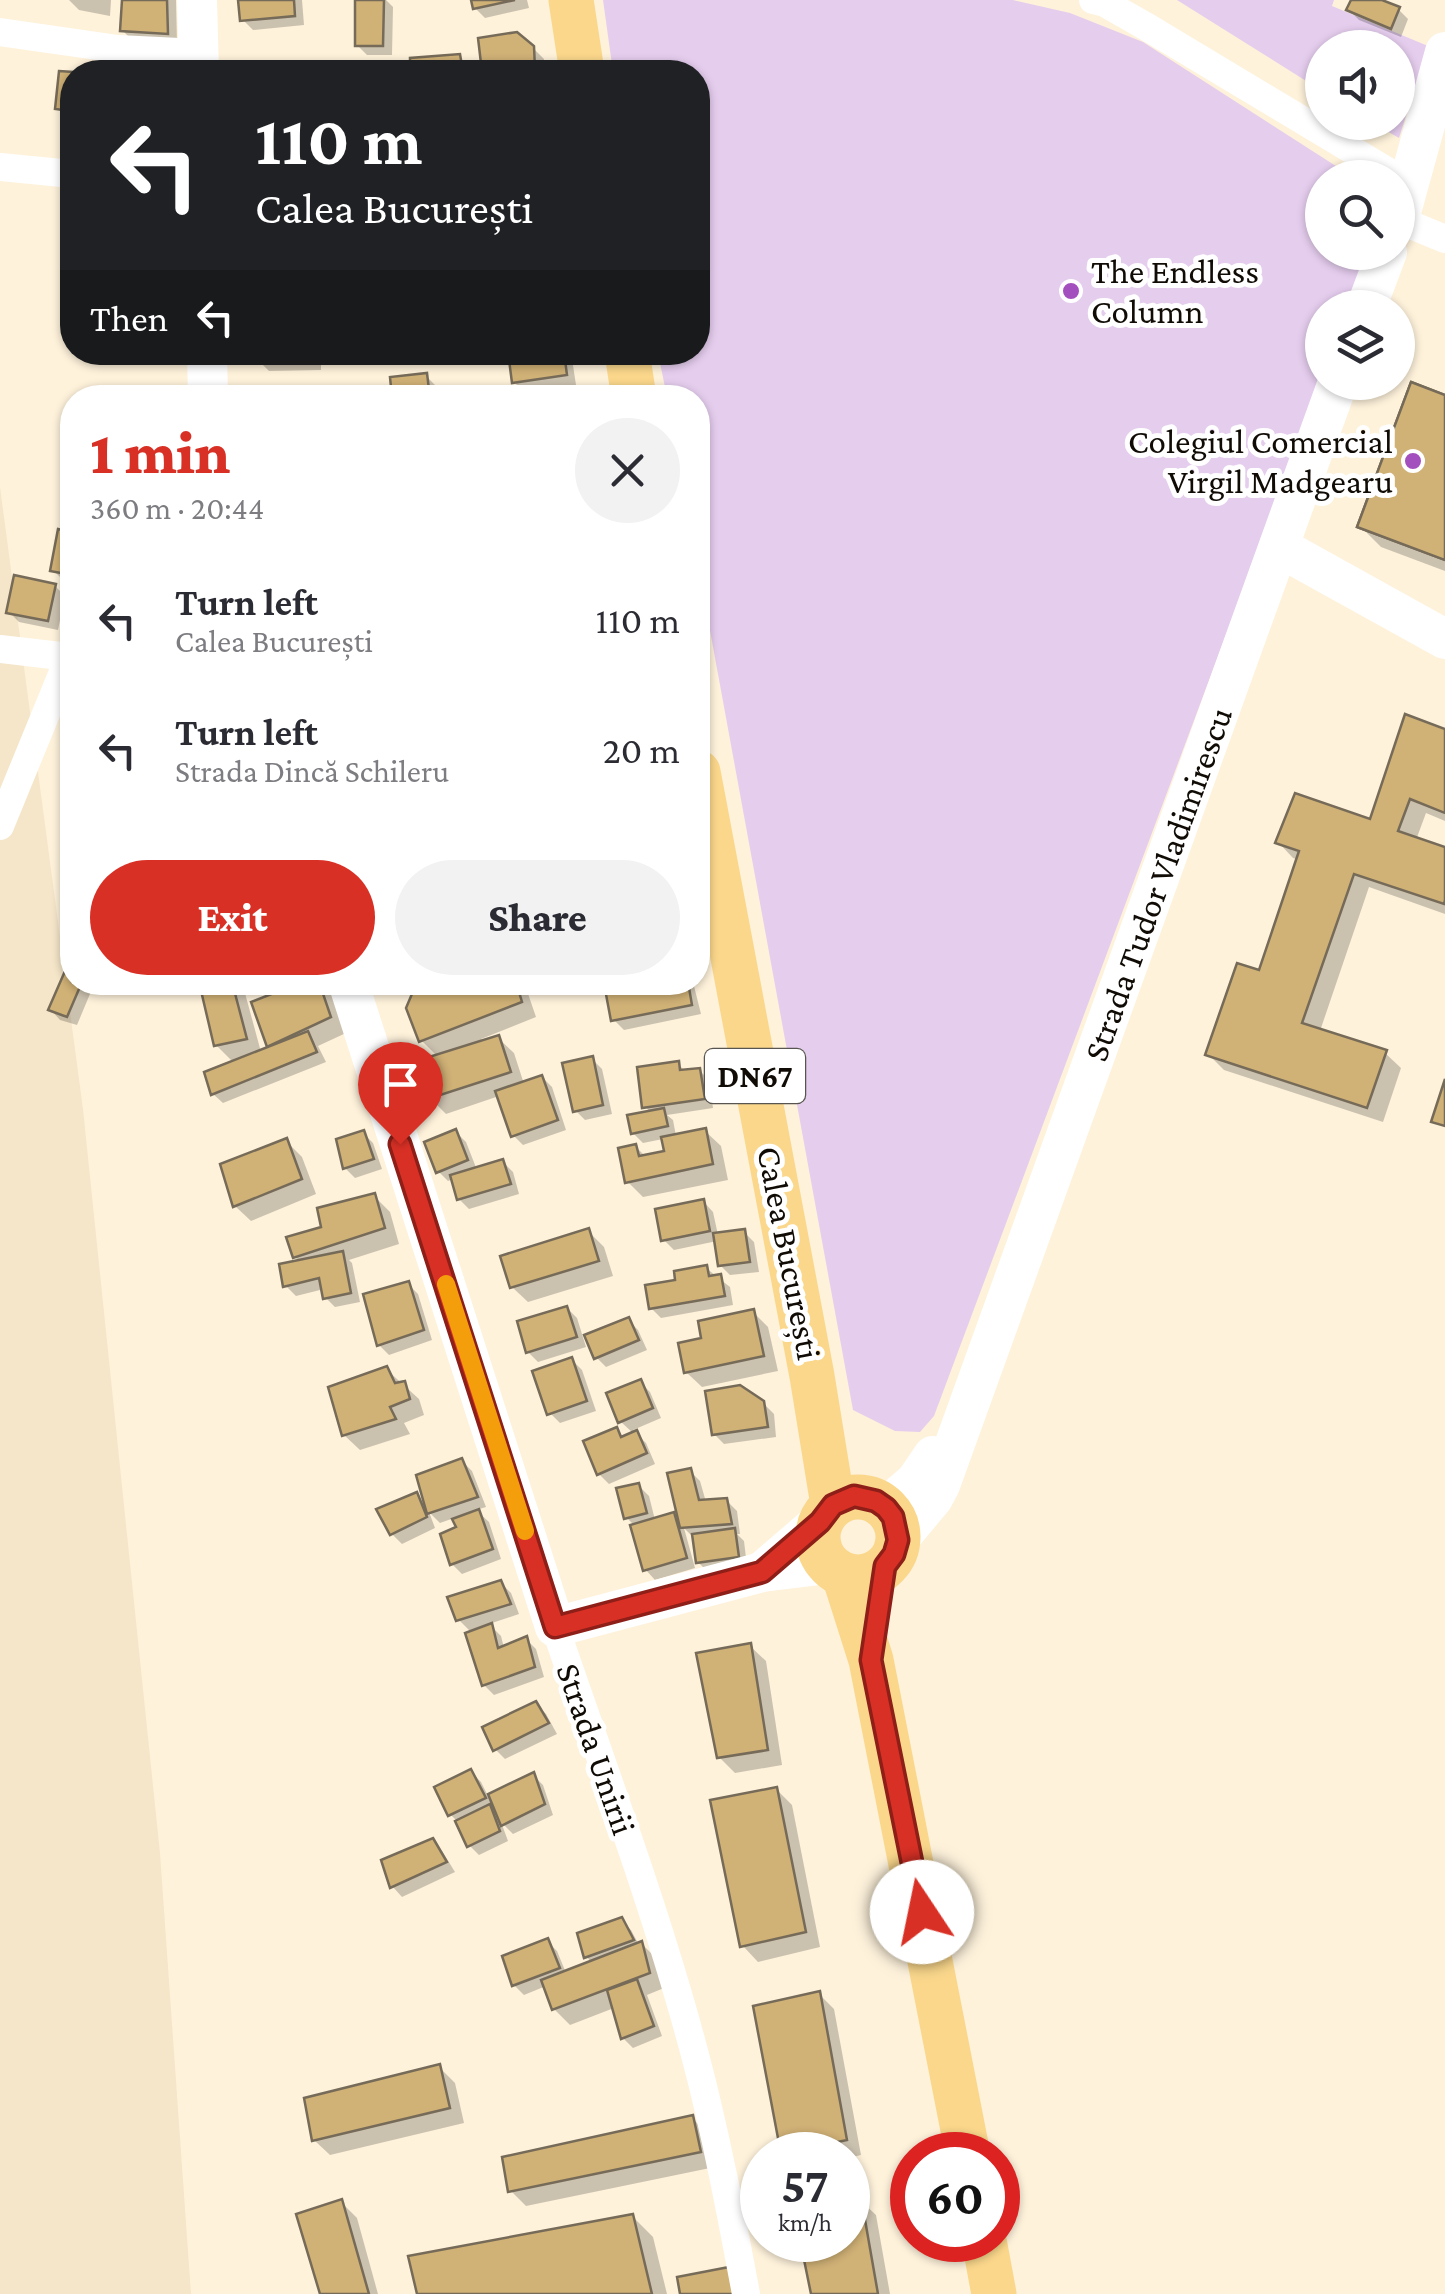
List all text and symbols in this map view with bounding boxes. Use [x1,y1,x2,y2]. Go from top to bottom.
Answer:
map controls [1305,30,1415,400]
button: sound [1305,30,1415,140]
icon: left [90,100,220,230]
text: 110 m [255,101,423,179]
button: search [1305,160,1415,270]
text: Calea București [255,183,533,233]
place label: The Endless Column [1091,252,1259,331]
marker: The Endless Column [1060,280,1082,302]
icon: left [188,290,243,345]
button: layers [1305,290,1415,400]
text: Then [90,297,168,339]
button: close [575,418,680,523]
text: 1 min [90,419,230,486]
place label: Colegiul Comercial Virgil Madgearu [1128,422,1393,501]
marker: Colegiul Comercial Virgil Madgearu [1402,450,1424,472]
text: 360 m · 20:44 [90,490,264,526]
text: Turn left [175,581,318,623]
icon: left [90,593,145,648]
text: 110 m [596,599,680,641]
text: Calea București [175,623,373,659]
street label: Strada Tudor Vladimirescu [1076,702,1240,1066]
text: Turn left [175,711,318,753]
icon: left [90,723,145,778]
text: 20 m [603,729,680,771]
text: Strada Dincă Schileru [175,753,449,789]
button: Exit [90,860,375,975]
button: Share [395,860,680,975]
pin [358,1042,443,1145]
road number: DN67 [705,1049,805,1103]
icon: arrive [373,1057,428,1112]
street label: Calea București [747,1143,829,1363]
street label: Strada Unirii [549,1658,643,1840]
position arrow [870,1860,974,1964]
speed limit sign: 60 [890,2132,1020,2262]
text: 57 [781,2157,829,2213]
text: km/h [778,2209,832,2236]

